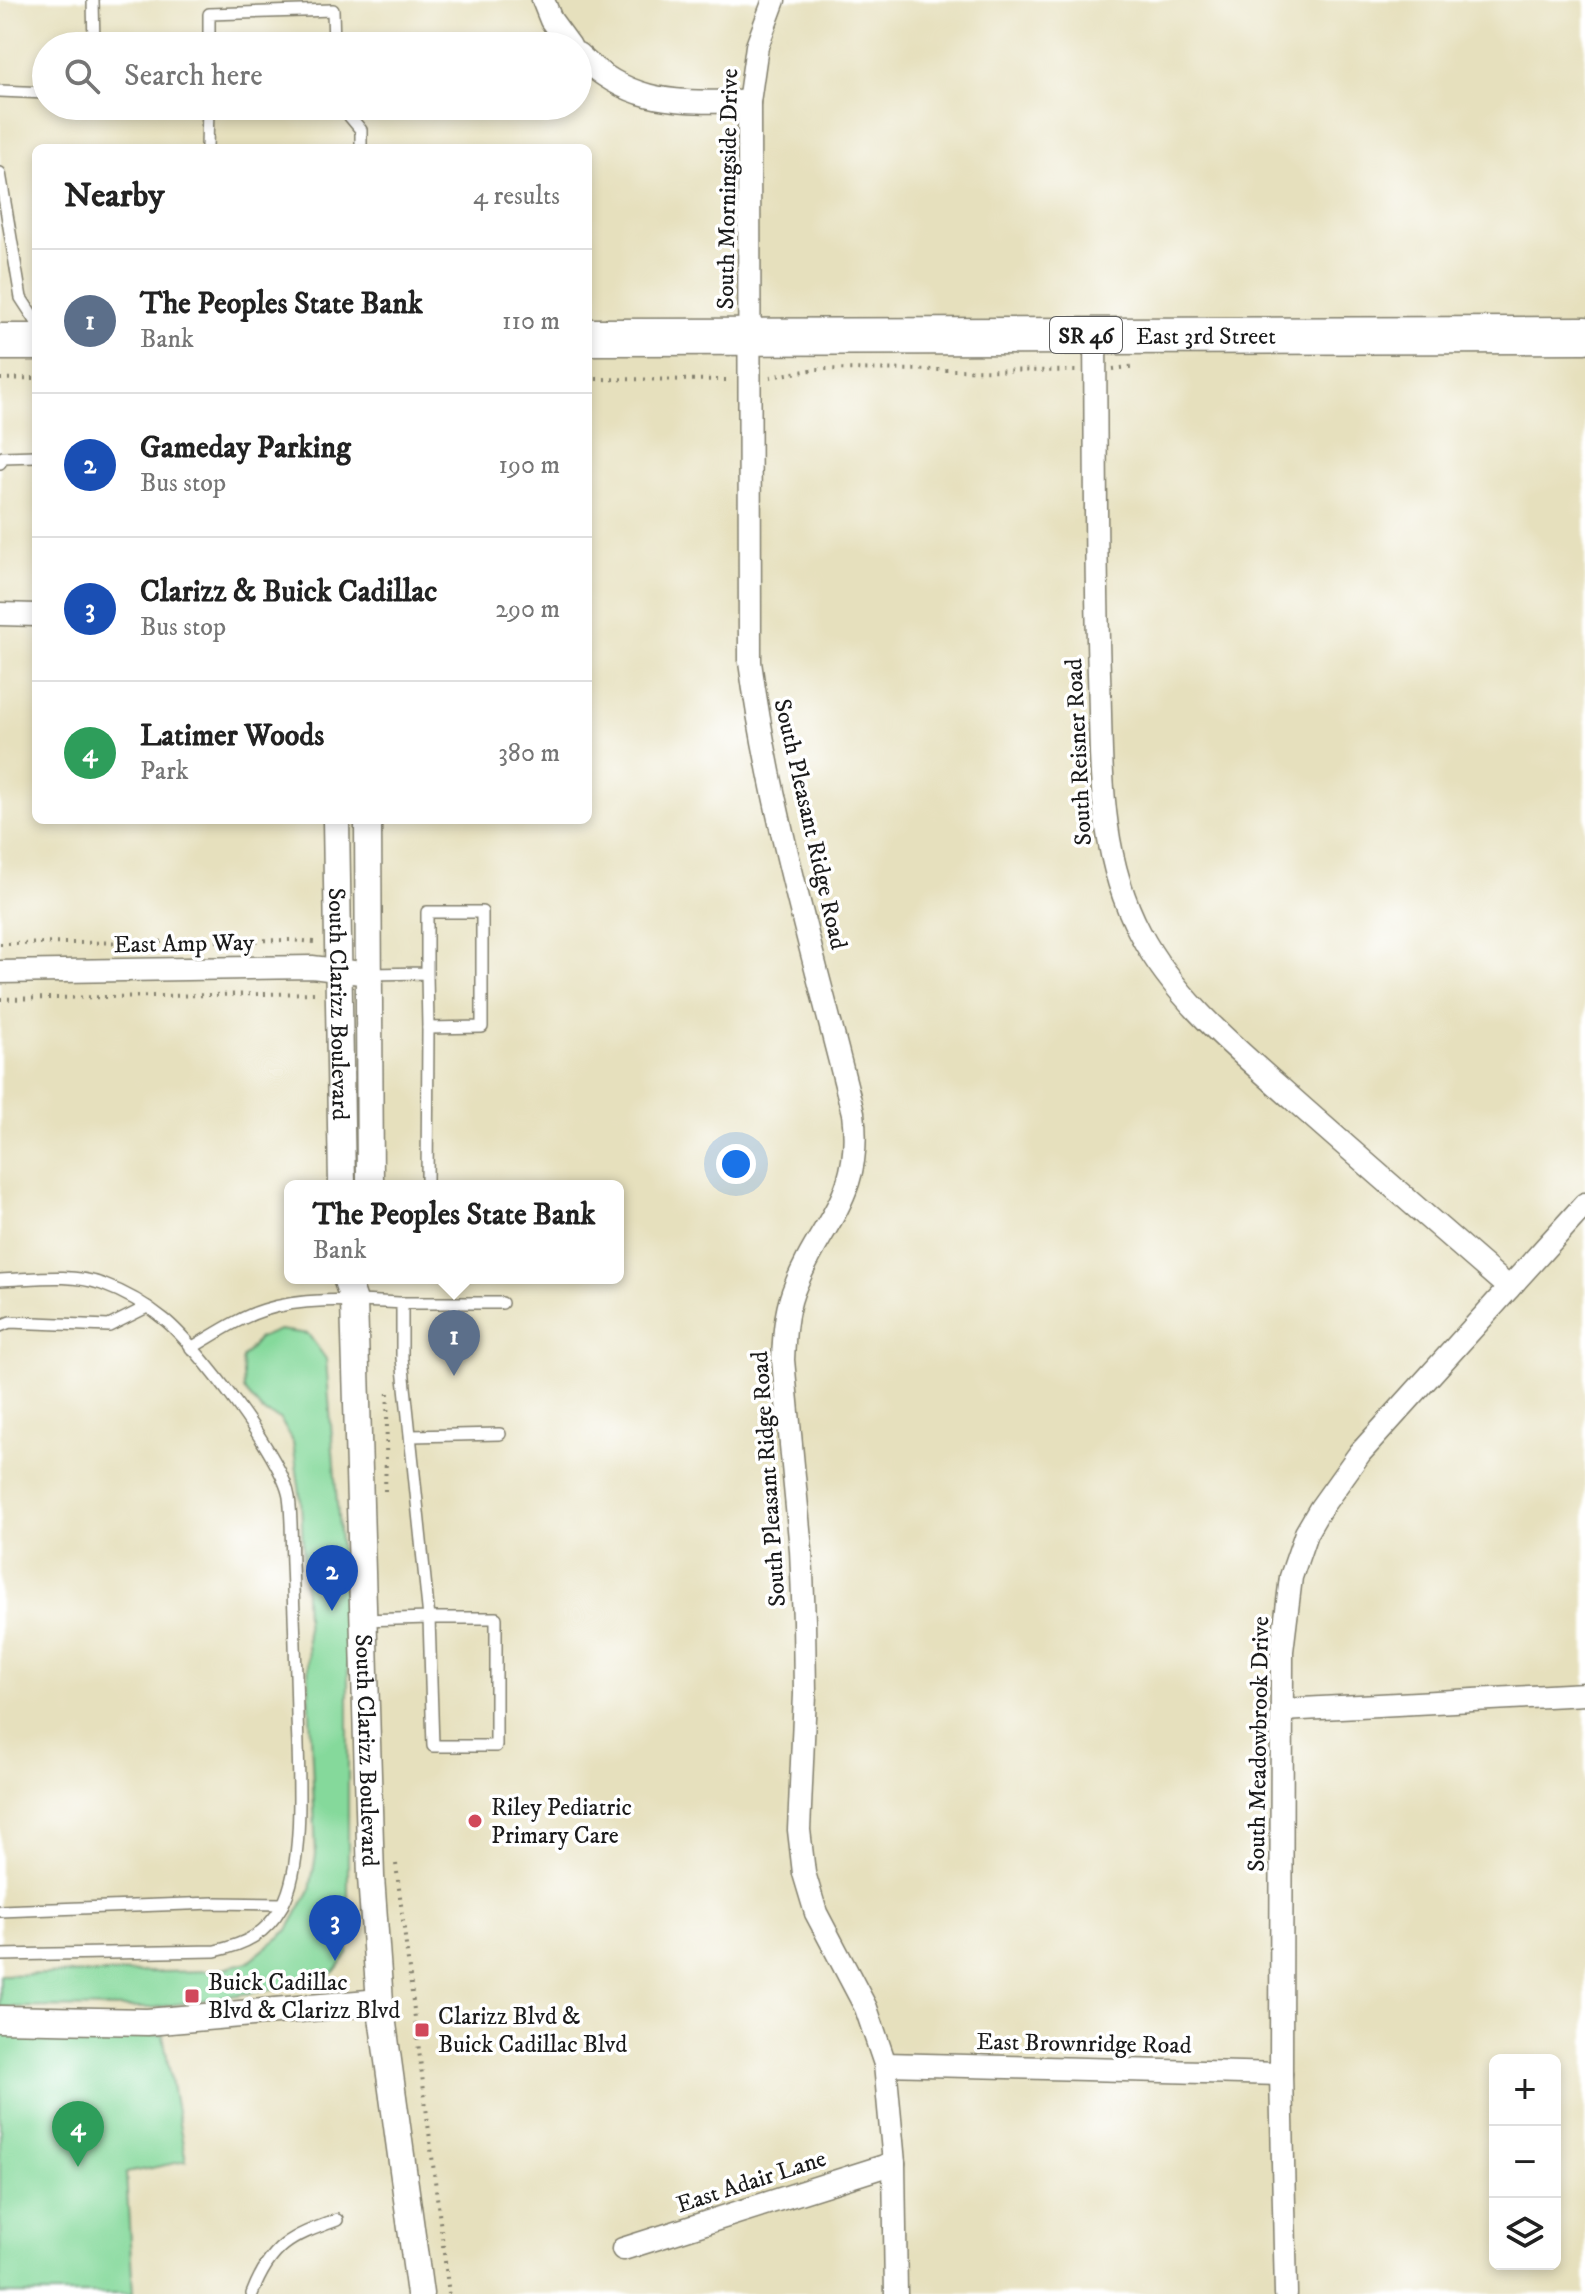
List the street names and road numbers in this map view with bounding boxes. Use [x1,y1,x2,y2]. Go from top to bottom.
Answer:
street label: South Morningside Drive [711,68,745,310]
road number: SR 46 [1050,317,1122,353]
street label: East 3rd Street [1136,322,1276,352]
street label: South Reisner Road [1059,658,1099,846]
street label: South Pleasant Ridge Road [767,696,853,953]
street label: South Clarizz Boulevard [321,887,355,1121]
street label: East Amp Way [113,928,255,960]
street label: South Pleasant Ridge Road [745,1350,793,1608]
street label: South Meadowbrook Drive [1242,1616,1276,1872]
street label: South Clarizz Boulevard [348,1634,385,1867]
street label: East Brownridge Road [976,2027,1192,2061]
street label: East Adair Lane [673,2144,830,2220]

